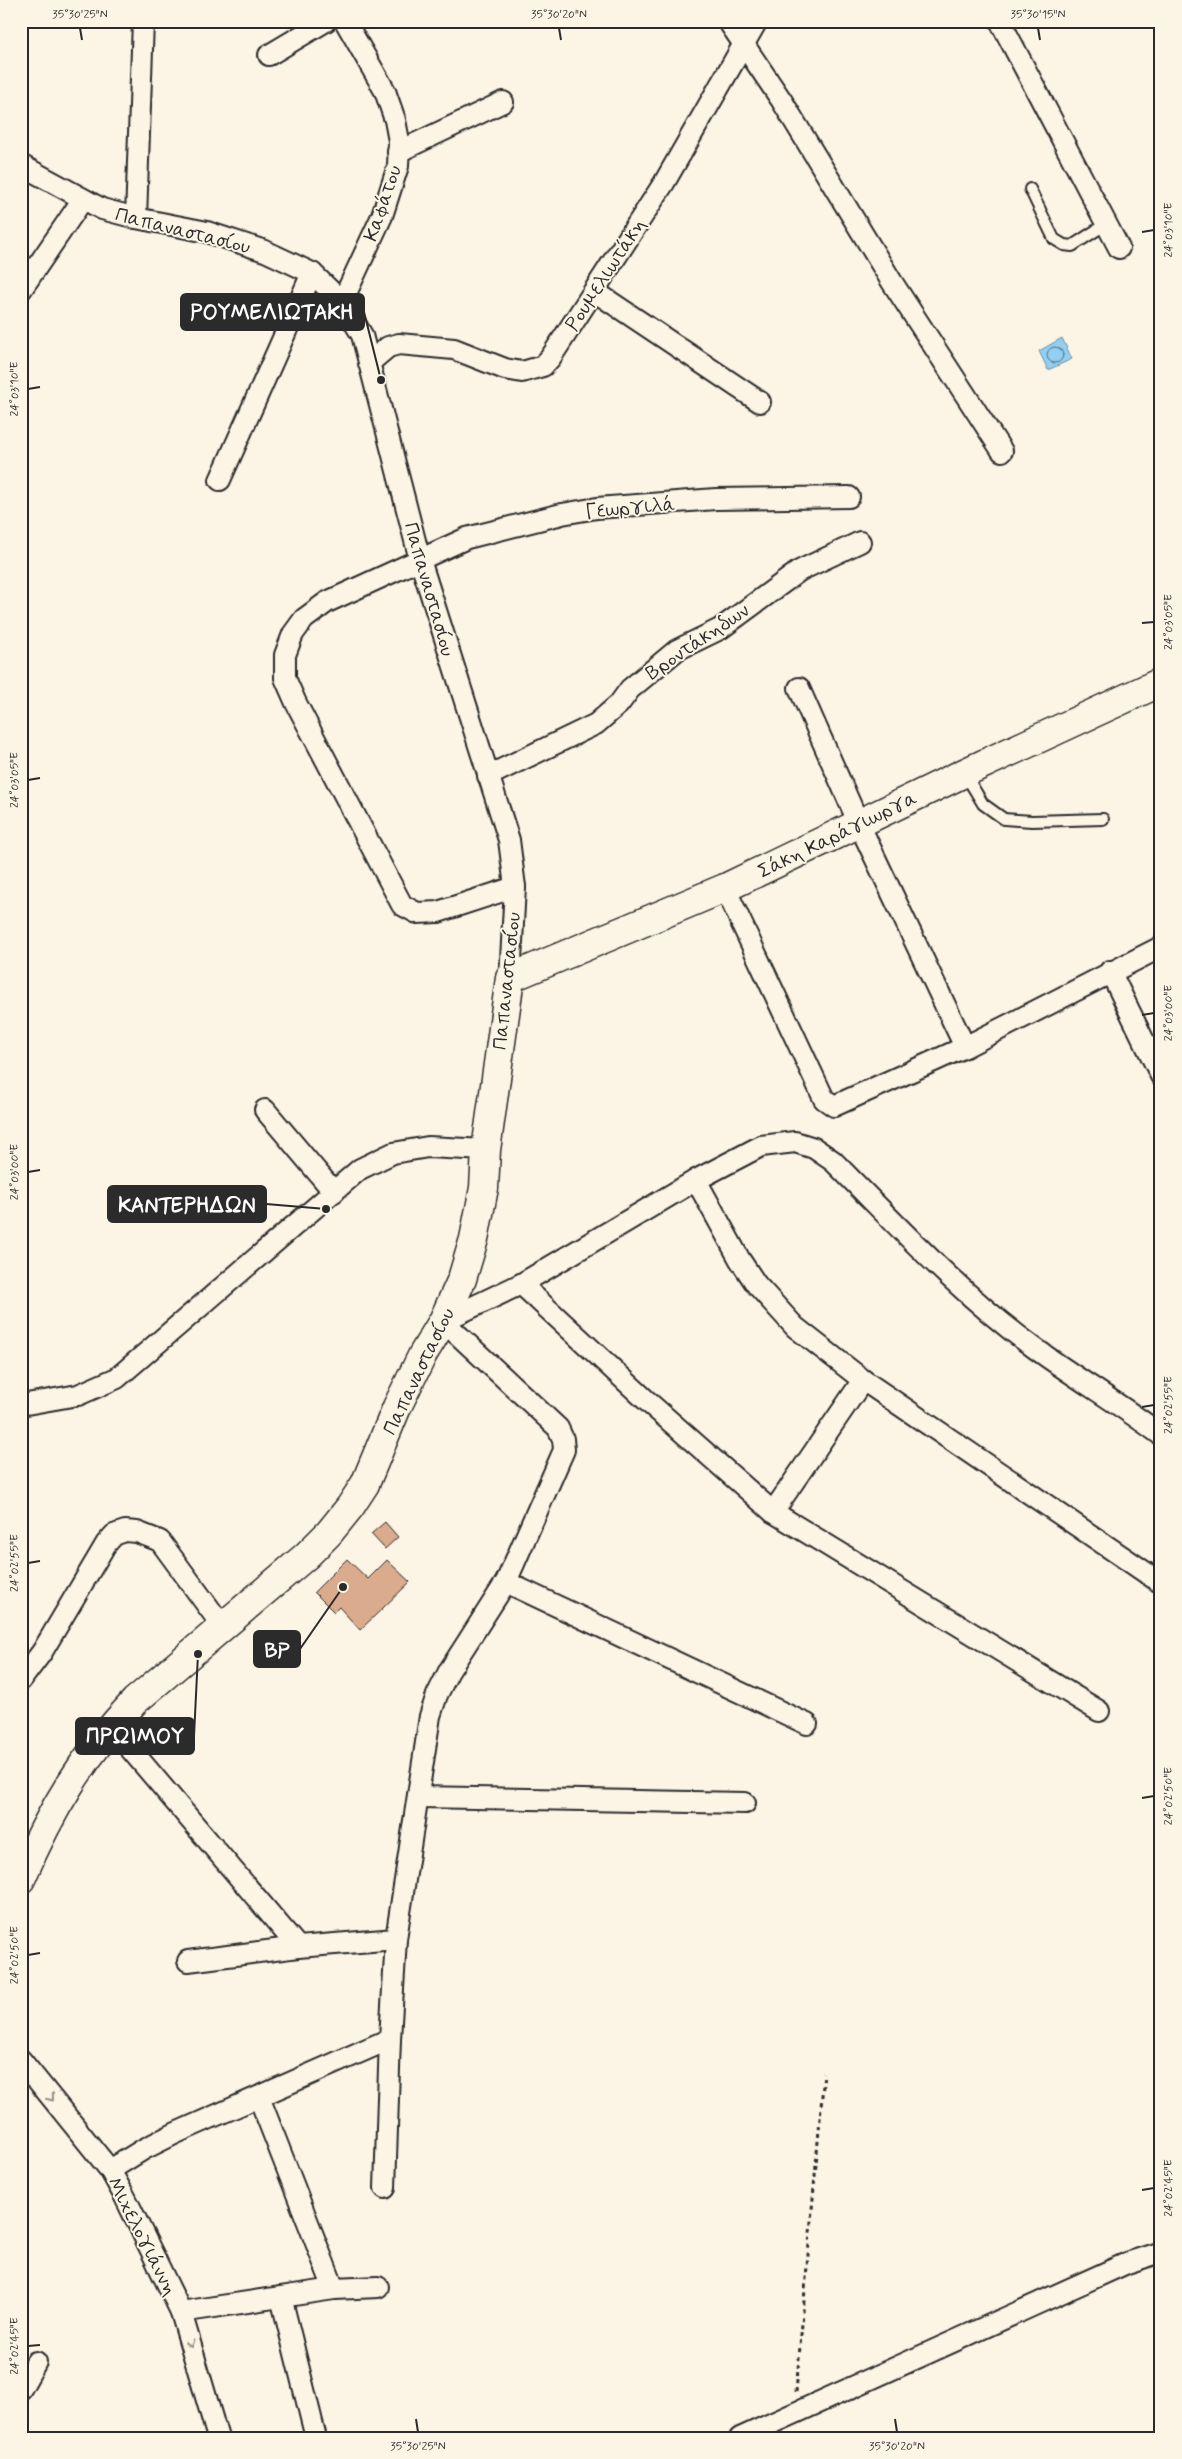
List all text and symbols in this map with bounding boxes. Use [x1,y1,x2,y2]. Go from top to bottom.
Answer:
text: 35°30'25"N [52,7,108,23]
text: 35°30'20"N [531,7,587,23]
text: 35°30'15"N [1011,7,1065,23]
street label: Καφάτου [358,162,409,245]
street label: Παπαναστασίου [112,202,253,261]
text: 24°03'10"E [1161,202,1177,258]
street label: Ρουμελιωτάκη [560,213,653,336]
callout: ΡΟΥΜΕΛΙΩΤΑΚΗ [181,294,364,330]
text: ΡΟΥΜΕΛΙΩΤΑΚΗ [190,299,354,327]
text: 24°03'10"E [7,361,23,417]
street label: Γεωργιλά [584,491,677,526]
street label: Παπαναστασίου [396,519,461,660]
text: 24°03'05"E [1161,594,1177,650]
street label: Βροντάκηδων [641,597,755,687]
text: 24°03'05"E [7,752,23,808]
street label: Σάκη Καράγιωργα [754,785,922,886]
street label: Παπαναστασίου [487,911,528,1051]
text: 24°03'00"E [1161,985,1177,1041]
text: 24°03'00"E [7,1144,23,1200]
callout: ΚΑΝΤΕΡΗΔΩΝ [108,1186,266,1222]
text: ΚΑΝΤΕΡΗΔΩΝ [118,1192,256,1220]
street label: Παπαναστασίου [377,1304,462,1440]
text: 24°02'55"E [1161,1376,1177,1434]
text: 24°02'55"E [7,1534,23,1592]
callout: BP [254,1631,300,1667]
text: BP [264,1637,291,1665]
callout: ΠΡΩΙΜΟΥ [76,1718,194,1754]
text: ΠΡΩΙΜΟΥ [86,1723,184,1751]
text: 24°02'50"E [1161,1767,1177,1825]
text: 24°02'50"E [7,1926,23,1984]
one-way arrow [46,2092,54,2101]
text: 24°02'45"E [1161,2159,1177,2217]
street label: Μιχελογιάννη [100,2173,183,2301]
text: 24°02'45"E [7,2317,23,2375]
one-way arrow [185,2340,195,2348]
text: 35°30'25"N [390,2439,446,2455]
text: 35°30'20"N [869,2439,925,2455]

